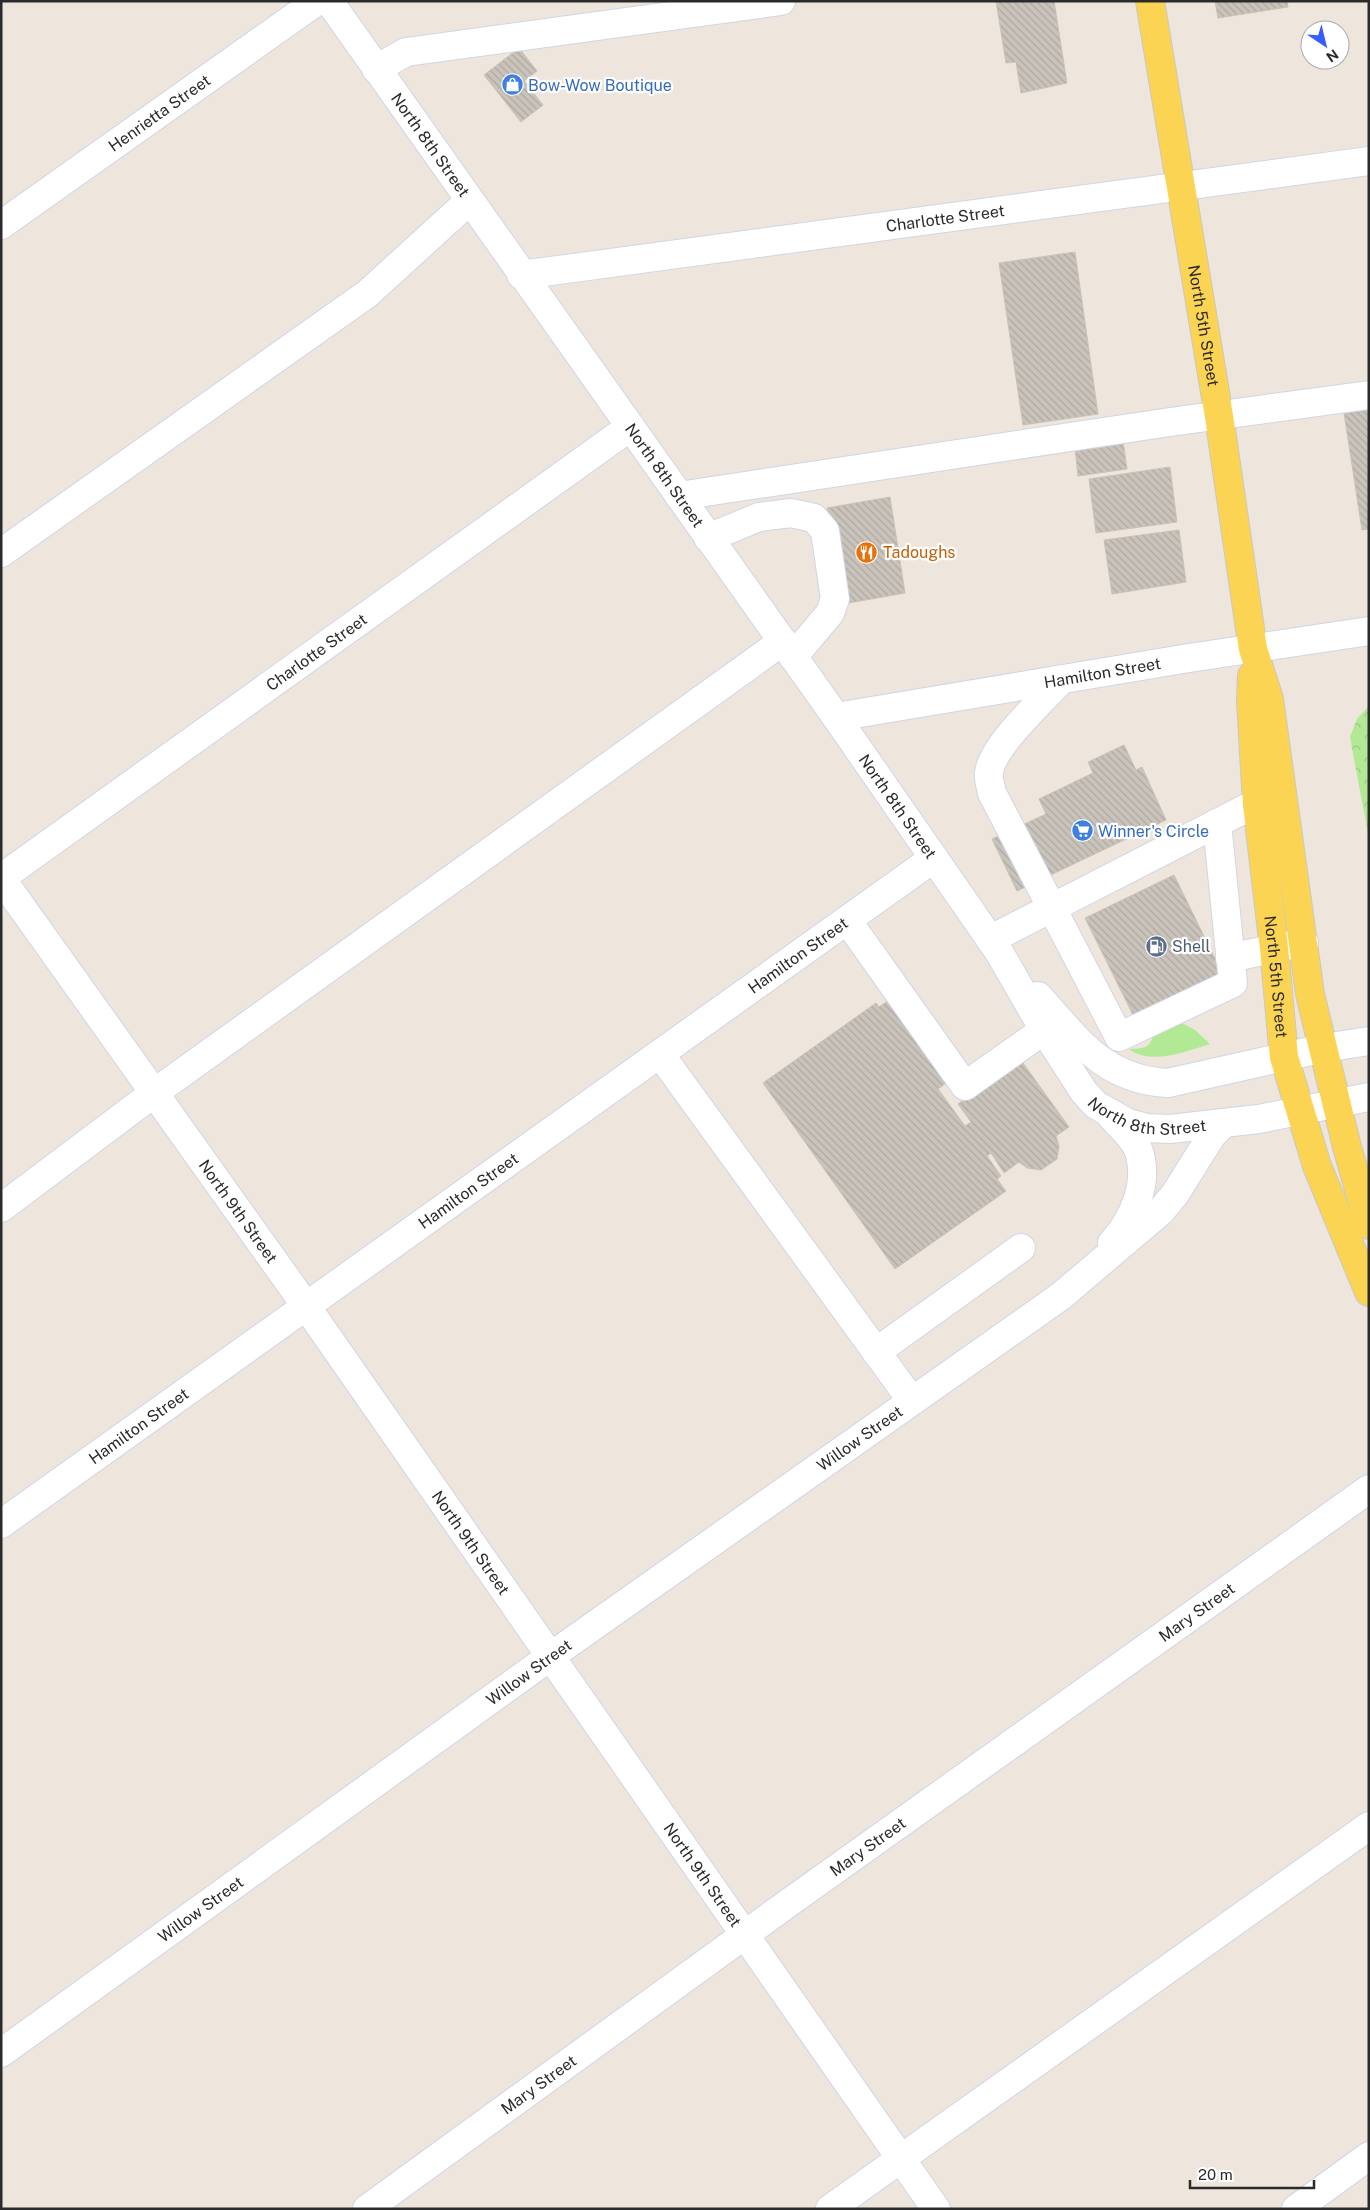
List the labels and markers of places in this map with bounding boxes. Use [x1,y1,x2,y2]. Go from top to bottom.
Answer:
shop icon: Bow-Wow Boutique [500,73,524,97]
place label: Bow-Wow Boutique [528,76,672,95]
restaurant icon: Tadoughs [855,540,879,564]
place label: Tadoughs [883,543,955,562]
supermarket icon: Winner's Circle [1070,819,1094,843]
place label: Winner's Circle [1098,822,1209,841]
fuel station icon: Shell [1144,934,1168,958]
place label: Shell [1172,937,1211,956]

